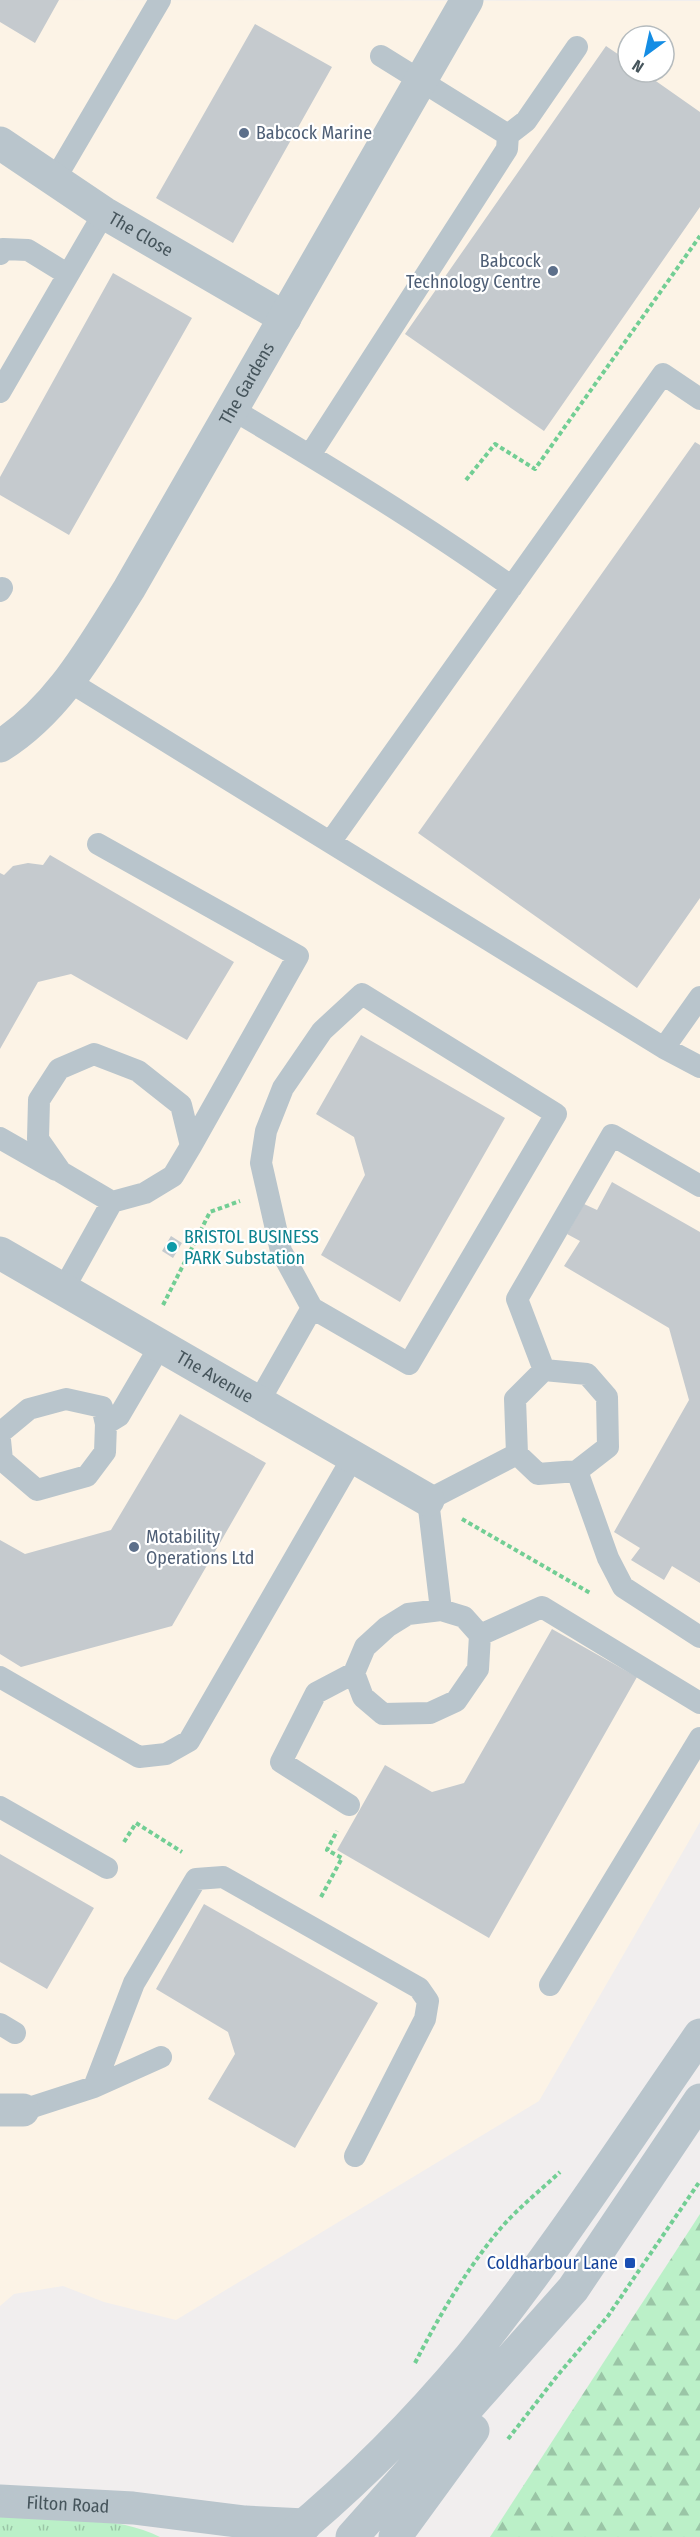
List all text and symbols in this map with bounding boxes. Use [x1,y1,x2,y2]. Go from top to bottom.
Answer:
north arrow [616,24,676,84]
text: N [629,56,647,77]
place label: Babcock Marine [256,122,372,144]
marker: Babcock Marine [237,126,251,140]
street label: The Close [105,207,177,262]
place label: Babcock Technology Centre [406,250,542,293]
marker: Babcock Technology Centre [546,264,560,278]
street label: The Gardens [215,338,279,429]
place label: BRISTOL BUSINESS PARK Substation [184,1226,319,1269]
marker: BRISTOL BUSINESS PARK Substation [165,1240,179,1254]
street label: The Avenue [172,1346,257,1408]
place label: Motability Operations Ltd [146,1526,254,1569]
marker: Motability Operations Ltd [127,1540,141,1554]
place label: Coldharbour Lane [487,2252,618,2274]
marker: Coldharbour Lane [623,2256,637,2270]
street label: Filton Road [26,2491,110,2518]

